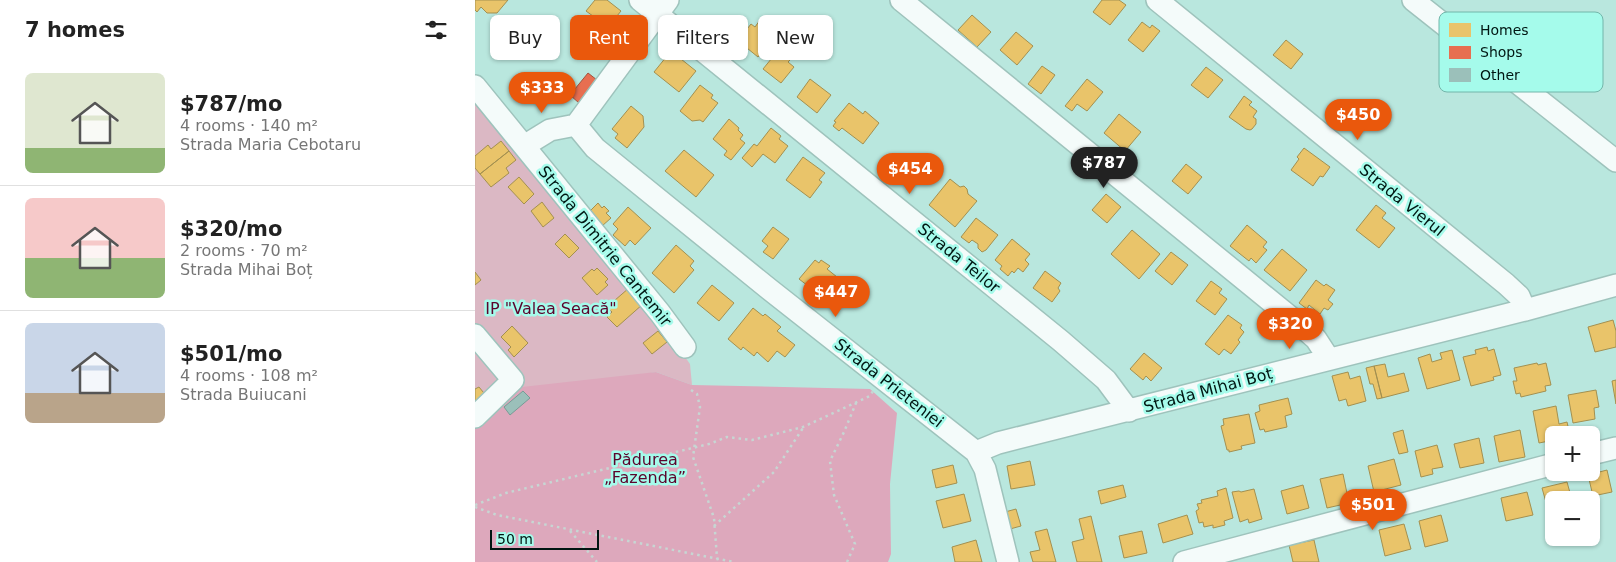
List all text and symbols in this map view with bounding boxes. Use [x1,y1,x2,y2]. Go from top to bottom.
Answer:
legend [1439,12,1603,92]
chip: Buy [490,15,560,60]
chip: Rent [570,15,648,60]
chip: Filters [658,15,748,60]
chip: New [758,15,833,60]
icon: filters [422,16,450,44]
text: 7 homes [25,18,125,42]
text: Homes [1480,22,1529,38]
text: Shops [1480,44,1523,60]
text: Other [1480,67,1520,83]
pin: $333 [512,72,572,114]
text: $333 [520,78,564,97]
text: $787/mo [180,92,282,116]
icon: home [65,93,125,153]
pin: $450 [1328,98,1388,141]
text: $450 [1336,105,1380,124]
text: 4 rooms · 140 m² [180,116,318,135]
text: Strada Maria Cebotaru [180,135,361,154]
pin: $787 [1074,146,1134,189]
pin: $454 [880,152,940,195]
text: $787 [1082,153,1126,172]
text: $454 [888,159,932,178]
street label: Strada Vierul [1356,160,1448,240]
street label: Strada Dimitrie Cantemir [534,162,676,330]
text: $320/mo [180,217,282,241]
icon: home [65,218,125,278]
street label: Strada Teilor [914,219,1004,297]
text: 2 rooms · 70 m² [180,241,308,260]
text: Strada Mihai Boț [180,260,313,279]
pin: $447 [806,276,866,318]
text: $447 [814,282,858,301]
park label: IP "Valea Seacă" [485,299,617,318]
pin: $320 [1260,308,1320,350]
text: $320 [1268,314,1312,333]
street label: Strada Prieteniei [831,335,947,431]
text: $501/mo [180,342,282,366]
icon: home [65,343,125,403]
street label: Strada Mihai Boț [1141,364,1275,416]
text: 4 rooms · 108 m² [180,366,318,385]
text: Strada Buiucani [180,385,307,404]
map controls [1545,426,1600,546]
button: + [1545,426,1600,481]
park label: Pădurea „Fazenda” [604,450,686,487]
pin: $501 [1343,488,1403,531]
button: − [1545,491,1600,546]
text: $501 [1351,495,1395,514]
scale bar [490,527,599,550]
text: 50 m [497,531,533,547]

